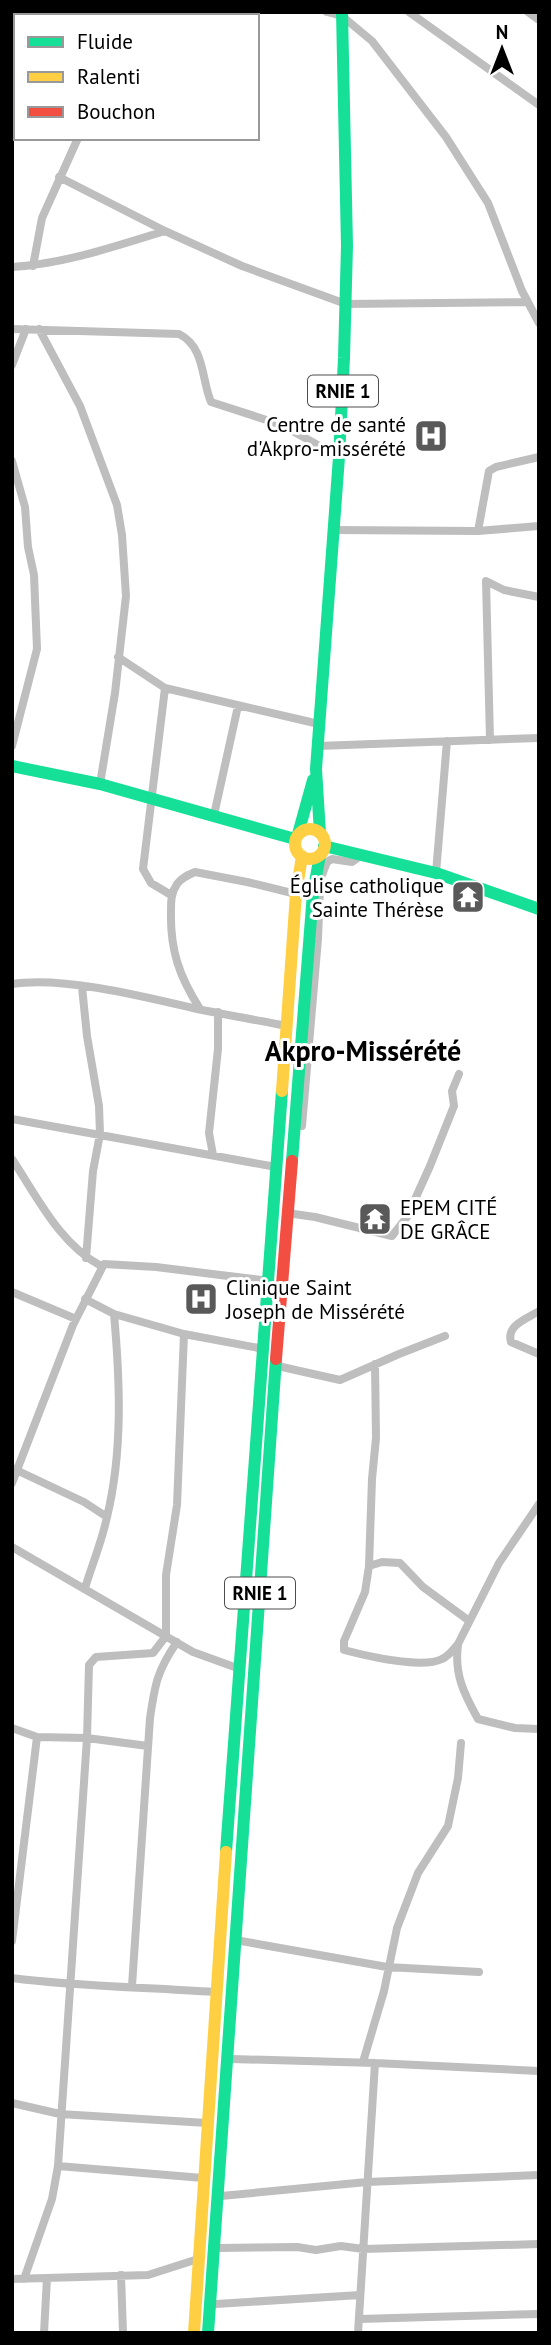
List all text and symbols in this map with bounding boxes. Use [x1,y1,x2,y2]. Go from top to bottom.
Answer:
legend [14,14,259,140]
north arrow [467,14,537,84]
text: N [496,20,508,44]
text: Fluide [77,28,133,55]
text: Ralenti [77,63,141,90]
text: Bouchon [77,98,156,125]
road number: RNIE 1 [308,376,378,406]
place label: Centre de santé d'Akpro-missérété [247,411,406,462]
hospital icon: Centre de santé d'Akpro-missérété [412,417,450,455]
place label: Église catholique Sainte Thérèse [290,872,444,923]
temple icon: Église catholique Sainte Thérèse [449,878,487,916]
district label: Akpro-Missérété [265,1032,461,1069]
place label: EPEM CITÉ DE GRÂCE [400,1194,497,1245]
temple icon: EPEM CITÉ DE GRÂCE [356,1200,394,1238]
place label: Clinique Saint Joseph de Missérété [225,1274,405,1325]
hospital icon: Clinique Saint Joseph de Missérété [182,1280,220,1318]
road number: RNIE 1 [225,1578,295,1609]

